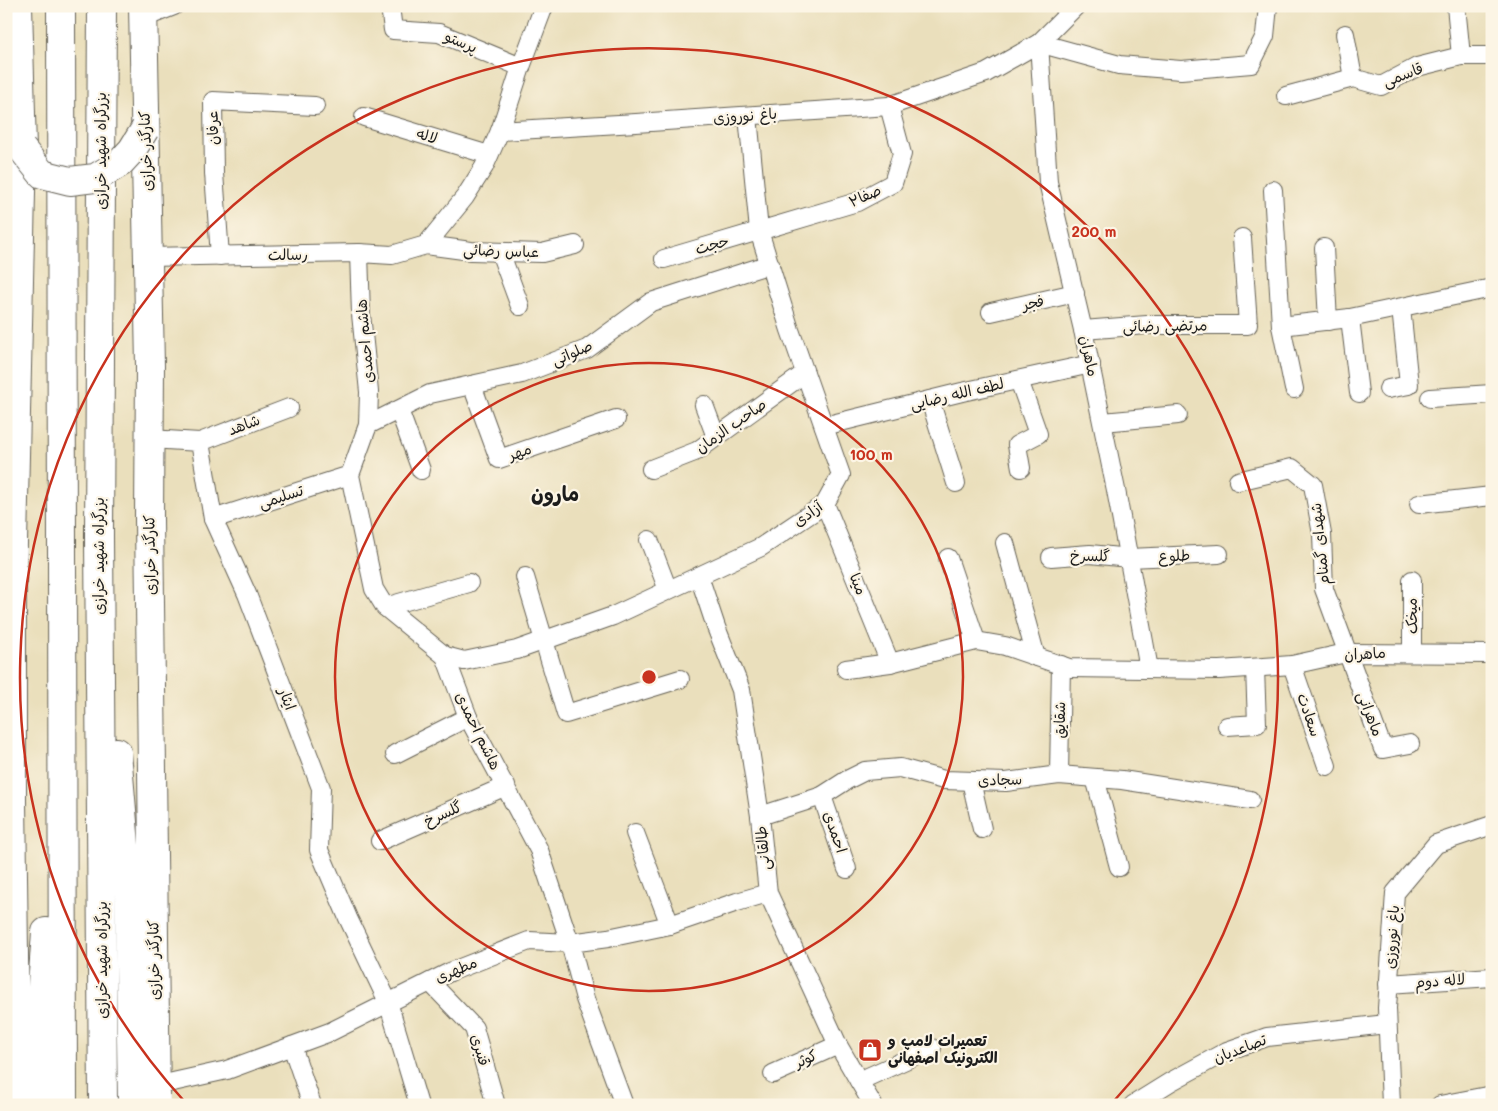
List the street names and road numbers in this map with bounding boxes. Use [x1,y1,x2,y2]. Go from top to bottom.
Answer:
street label: پرستو [441,25,481,58]
street label: قاسمی [1380,57,1426,92]
street label: بزرگراه شهید خرازی [90,92,110,210]
street label: باغ نوروزی [712,103,778,128]
street label: کنارگذر خرازی [134,111,156,192]
street label: عرفان [202,111,222,145]
street label: لاله [414,122,440,148]
street label: صفا۲ [845,179,884,211]
street label: حجت [692,230,731,258]
street label: عباس رضائی [463,239,539,262]
street label: رسالت [268,244,308,264]
street label: فجر [1018,290,1046,315]
street label: هاشم احمدی [350,298,381,384]
street label: مرتضی رضائی [1122,314,1208,337]
street label: ماهران [1076,333,1104,378]
street label: صلواتی [548,334,596,371]
street label: لطف الله رضایی [908,373,1006,415]
street label: صاحب الزمان [691,393,770,457]
street label: شاهد [225,409,263,439]
street label: مهر [504,438,534,465]
street label: تسلیمی [256,479,306,514]
street label: آزادی [789,495,827,531]
street label: بزرگراه شهید خرازی [88,497,108,615]
street label: شهدای گمنام [1305,502,1336,586]
street label: کنارگذر خرازی [138,515,160,595]
street label: طلوع [1157,544,1191,567]
street label: گلسرخ [1070,545,1110,566]
street label: مینا [846,570,872,598]
street label: میخک [1401,598,1421,634]
street label: ماهران [1344,642,1386,664]
street label: ایثار [274,684,301,713]
street label: هاشم احمدی [449,688,506,774]
street label: ماهرانی [1352,688,1389,739]
street label: سعادت [1293,690,1327,739]
street label: شقایق [1049,701,1069,739]
street label: سجادی [978,768,1022,790]
street label: گلسرخ [420,796,465,831]
street label: احمدی [820,808,852,855]
street label: طالقانی [750,825,775,871]
street label: بزرگراه شهید خرازی [91,901,111,1019]
street label: باغ نوروزی [1379,904,1404,970]
street label: کنارگذر خرازی [142,920,164,1000]
street label: مطهری [431,951,480,987]
street label: لاله دوم [1414,968,1466,995]
street label: تصاعدیان [1210,1029,1270,1067]
street label: قنبری [467,1031,495,1068]
street label: کوثر [789,1044,820,1073]

